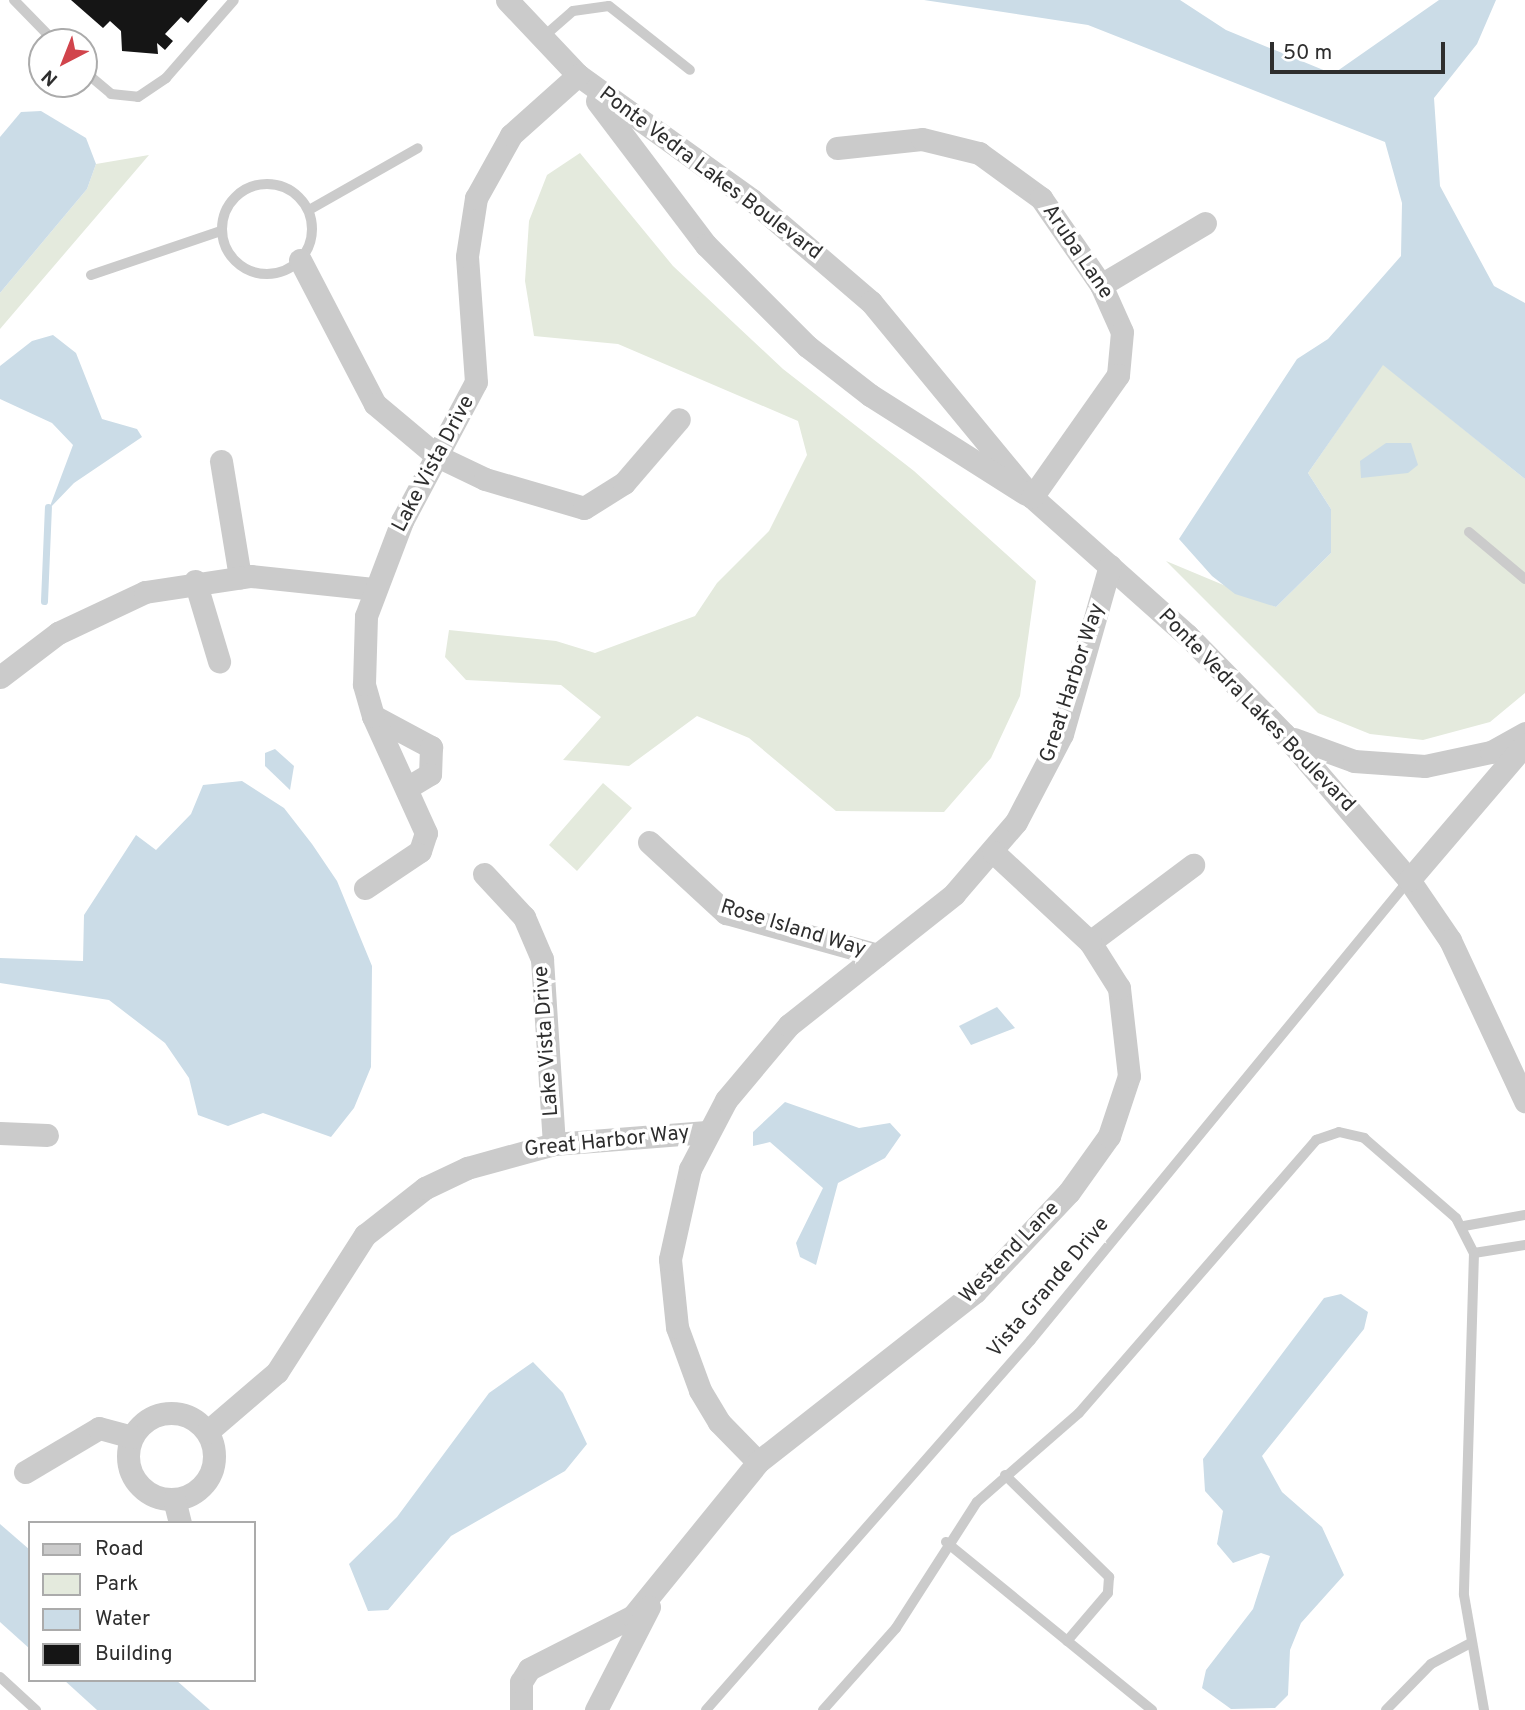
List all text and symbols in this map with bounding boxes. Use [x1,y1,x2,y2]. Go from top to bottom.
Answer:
north arrow [28,28,98,98]
scale bar [1273,28,1448,72]
text: 50 m [1283,40,1332,67]
text: N [37,64,63,91]
street label: Ponte Vedra Lakes Boulevard [593,82,827,266]
street label: Aruba Lane [1036,200,1118,304]
street label: Lake Vista Drive [387,391,481,537]
street label: Great Harbor Way [1035,600,1111,766]
street label: Ponte Vedra Lakes Boulevard [1152,604,1360,818]
street label: Rose Island Way [717,895,869,963]
street label: Lake Vista Drive [529,964,565,1118]
street label: Great Harbor Way [523,1121,691,1163]
street label: Westend Lane [955,1197,1065,1309]
street label: Vista Grande Drive [983,1213,1115,1363]
legend [28,1521,256,1682]
text: Road [95,1536,144,1563]
text: Park [95,1571,138,1598]
text: Water [95,1606,150,1633]
text: Building [95,1641,173,1668]

